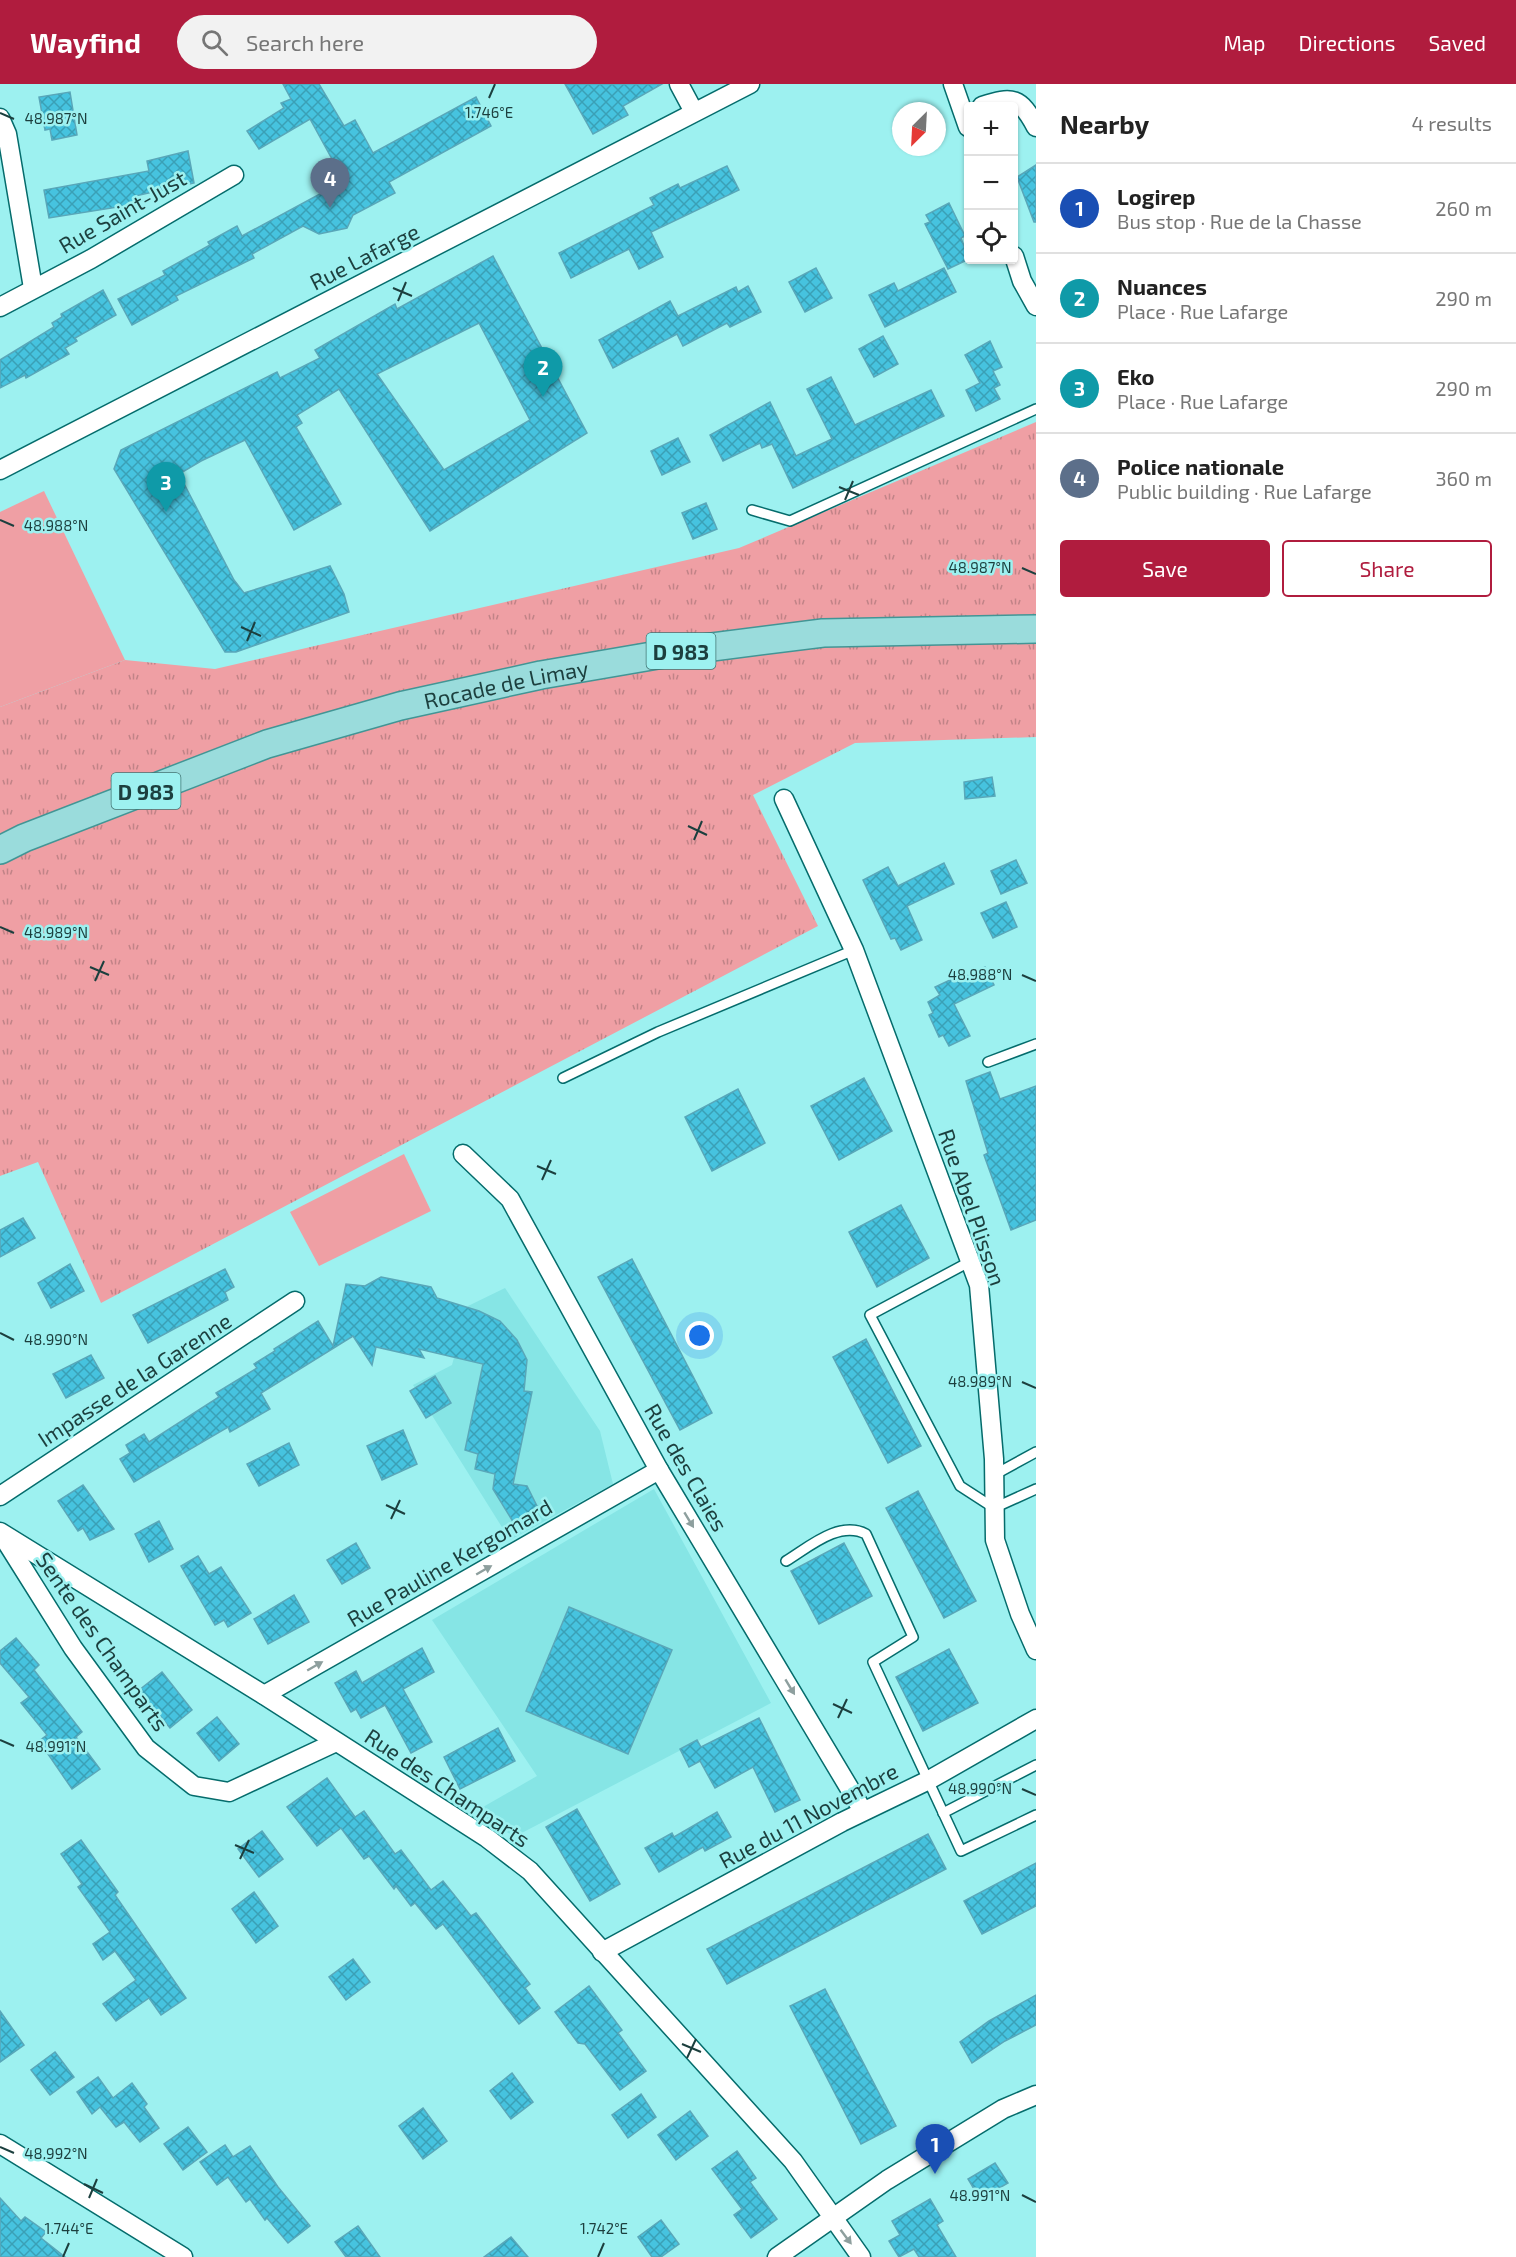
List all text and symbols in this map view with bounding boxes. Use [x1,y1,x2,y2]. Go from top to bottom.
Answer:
search box [177,15,597,69]
text: Wayfind [30,25,141,59]
icon: search [198,26,231,59]
text: Search here [246,29,364,55]
text: Map [1223,30,1266,55]
text: Directions [1299,30,1395,55]
text: Saved [1428,30,1486,55]
north arrow [892,102,946,156]
map controls [964,102,1018,264]
button: + [964,102,1018,156]
text: 1.746°E [465,103,513,121]
text: Nearby [1060,108,1149,139]
text: 48.987°N [24,109,88,127]
text: 4 results [1412,111,1492,135]
button: − [964,156,1018,210]
pin: 4 [310,158,350,208]
street label: Rue Saint-Just [54,164,190,258]
text: Logirep [1117,183,1195,209]
text: 1 [1075,196,1084,220]
text: 260 m [1435,196,1492,220]
text: Bus stop · Rue de la Chasse [1117,209,1362,233]
button: locate [964,210,1018,264]
street label: Rue Lafarge [305,217,423,295]
text: Nuances [1117,273,1207,299]
text: 2 [1074,286,1085,310]
text: 290 m [1435,286,1492,310]
text: Place · Rue Lafarge [1117,299,1288,323]
pin: 2 [524,348,562,397]
text: Eko [1117,363,1155,389]
text: 3 [1074,376,1085,400]
text: 290 m [1435,376,1492,400]
text: Place · Rue Lafarge [1117,389,1288,413]
text: Police nationale [1117,453,1284,479]
pin: 3 [146,462,186,512]
text: 4 [1073,466,1086,490]
text: 360 m [1435,466,1492,490]
text: Public building · Rue Lafarge [1117,479,1372,503]
text: 48.988°N [24,516,88,534]
button: Save [1060,540,1270,597]
button: Share [1282,540,1492,597]
text: 48.987°N [948,558,1012,576]
road number: D 983 [646,633,716,669]
street label: Rocade de Limay [421,654,590,713]
road number: D 983 [112,773,180,809]
text: 48.989°N [24,923,88,941]
text: 48.988°N [948,965,1012,983]
street label: Rue Abel Plisson [934,1125,1012,1289]
street label: Impasse de la Garenne [32,1307,236,1451]
your location [685,1321,714,1350]
text: 48.990°N [24,1330,88,1348]
text: 48.989°N [948,1372,1012,1390]
street label: Rue des Claies [640,1399,734,1535]
street label: Rue Pauline Kergomard [342,1493,556,1631]
one-way arrow [684,1512,695,1528]
street label: Sente des Champarts [31,1547,175,1735]
one-way arrow [476,1564,492,1575]
one-way arrow [306,1661,323,1671]
one-way arrow [785,1679,795,1696]
street label: Rue des Champarts [361,1722,535,1852]
text: 48.991°N [26,1737,86,1755]
street label: Rue du 11 Novembre [714,1757,902,1873]
text: 48.990°N [948,1779,1012,1797]
pin: 1 [916,2124,954,2174]
text: 48.992°N [24,2144,88,2162]
text: 48.991°N [950,2186,1010,2204]
text: 1.744°E [45,2219,93,2237]
text: 1.742°E [580,2219,628,2237]
one-way arrow [839,2229,852,2245]

